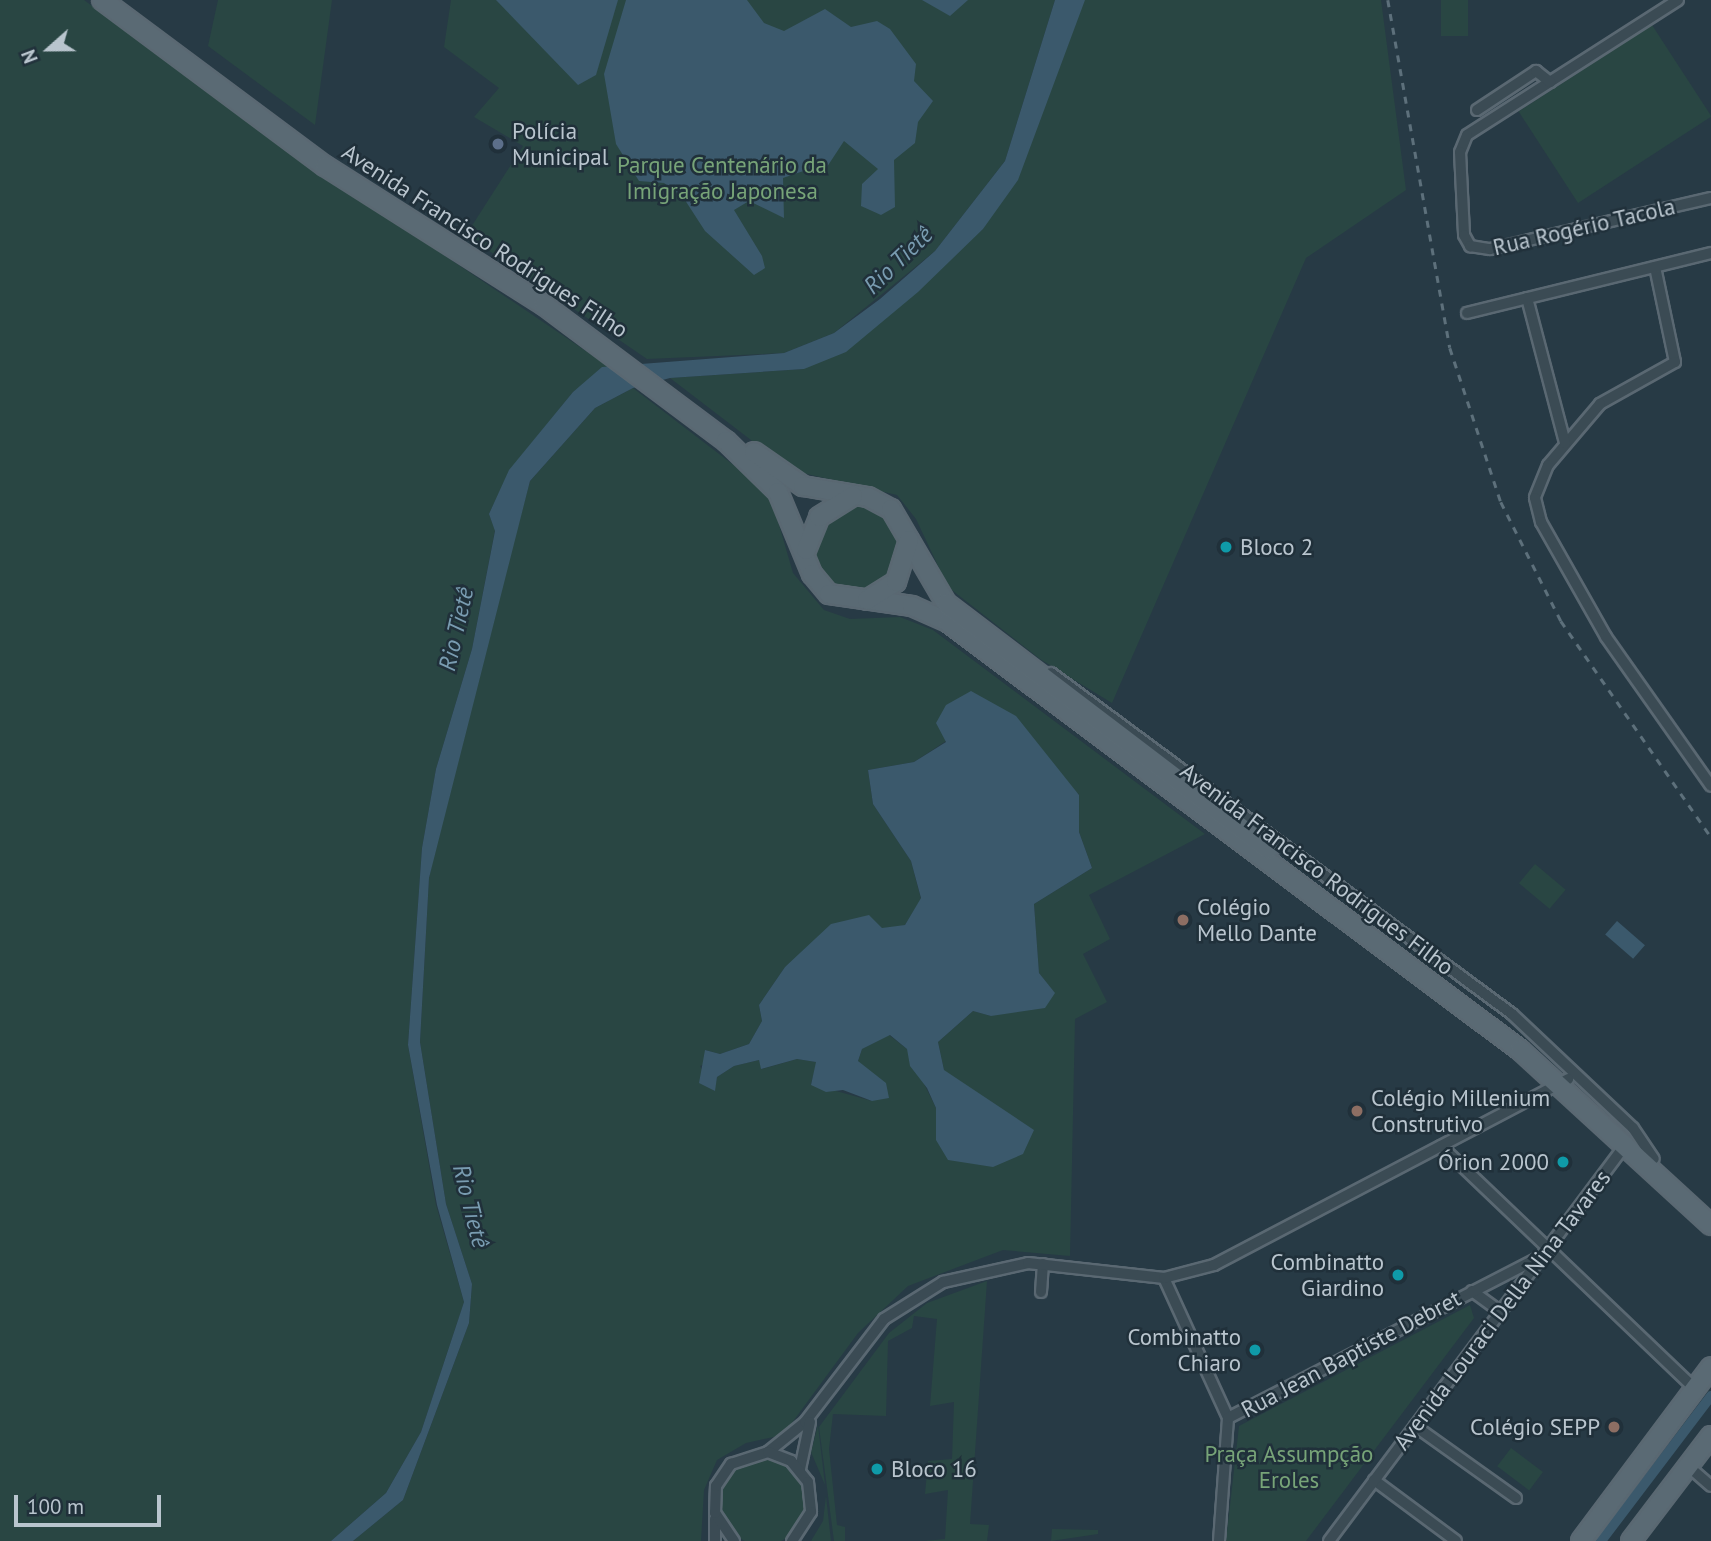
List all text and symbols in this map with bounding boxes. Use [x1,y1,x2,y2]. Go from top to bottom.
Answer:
north arrow [14,14,84,84]
text: N [16,46,43,67]
place label: Polícia Municipal [512,117,608,171]
marker: Polícia Municipal [490,136,506,152]
street label: Avenida Francisco Rodrigues Filho [337,138,633,344]
park label: Parque Centenário da Imigração Japonesa [617,151,827,205]
street label: Rua Rogério Tacola [1490,193,1678,261]
water label: Rio Tietê [857,220,939,300]
place label: Bloco 2 [1240,533,1313,561]
marker: Bloco 2 [1218,539,1234,555]
water label: Rio Tietê [432,584,480,674]
street label: Avenida Francisco Rodrigues Filho [1175,757,1459,981]
place label: Colégio Mello Dante [1197,893,1317,947]
marker: Colégio Mello Dante [1175,912,1191,928]
place label: Colégio Millenium Construtivo [1371,1084,1550,1138]
marker: Colégio Millenium Construtivo [1349,1103,1365,1119]
place label: Órion 2000 [1438,1148,1549,1176]
marker: Órion 2000 [1555,1154,1571,1170]
water label: Rio Tietê [447,1161,495,1251]
street label: Avenida Louraci Della Nina Tavares [1387,1164,1617,1456]
place label: Combinatto Giardino [1270,1248,1384,1302]
marker: Combinatto Giardino [1390,1267,1406,1283]
street label: Rua Jean Baptiste Debret [1237,1284,1465,1424]
place label: Combinatto Chiaro [1127,1323,1241,1377]
marker: Combinatto Chiaro [1247,1342,1263,1358]
place label: Colégio SEPP [1470,1413,1600,1441]
marker: Colégio SEPP [1606,1419,1622,1435]
park label: Praça Assumpção Eroles [1204,1440,1374,1494]
place label: Bloco 16 [891,1455,977,1483]
marker: Bloco 16 [869,1461,885,1477]
scale bar [18,1482,164,1526]
text: 100 m [27,1493,84,1520]

